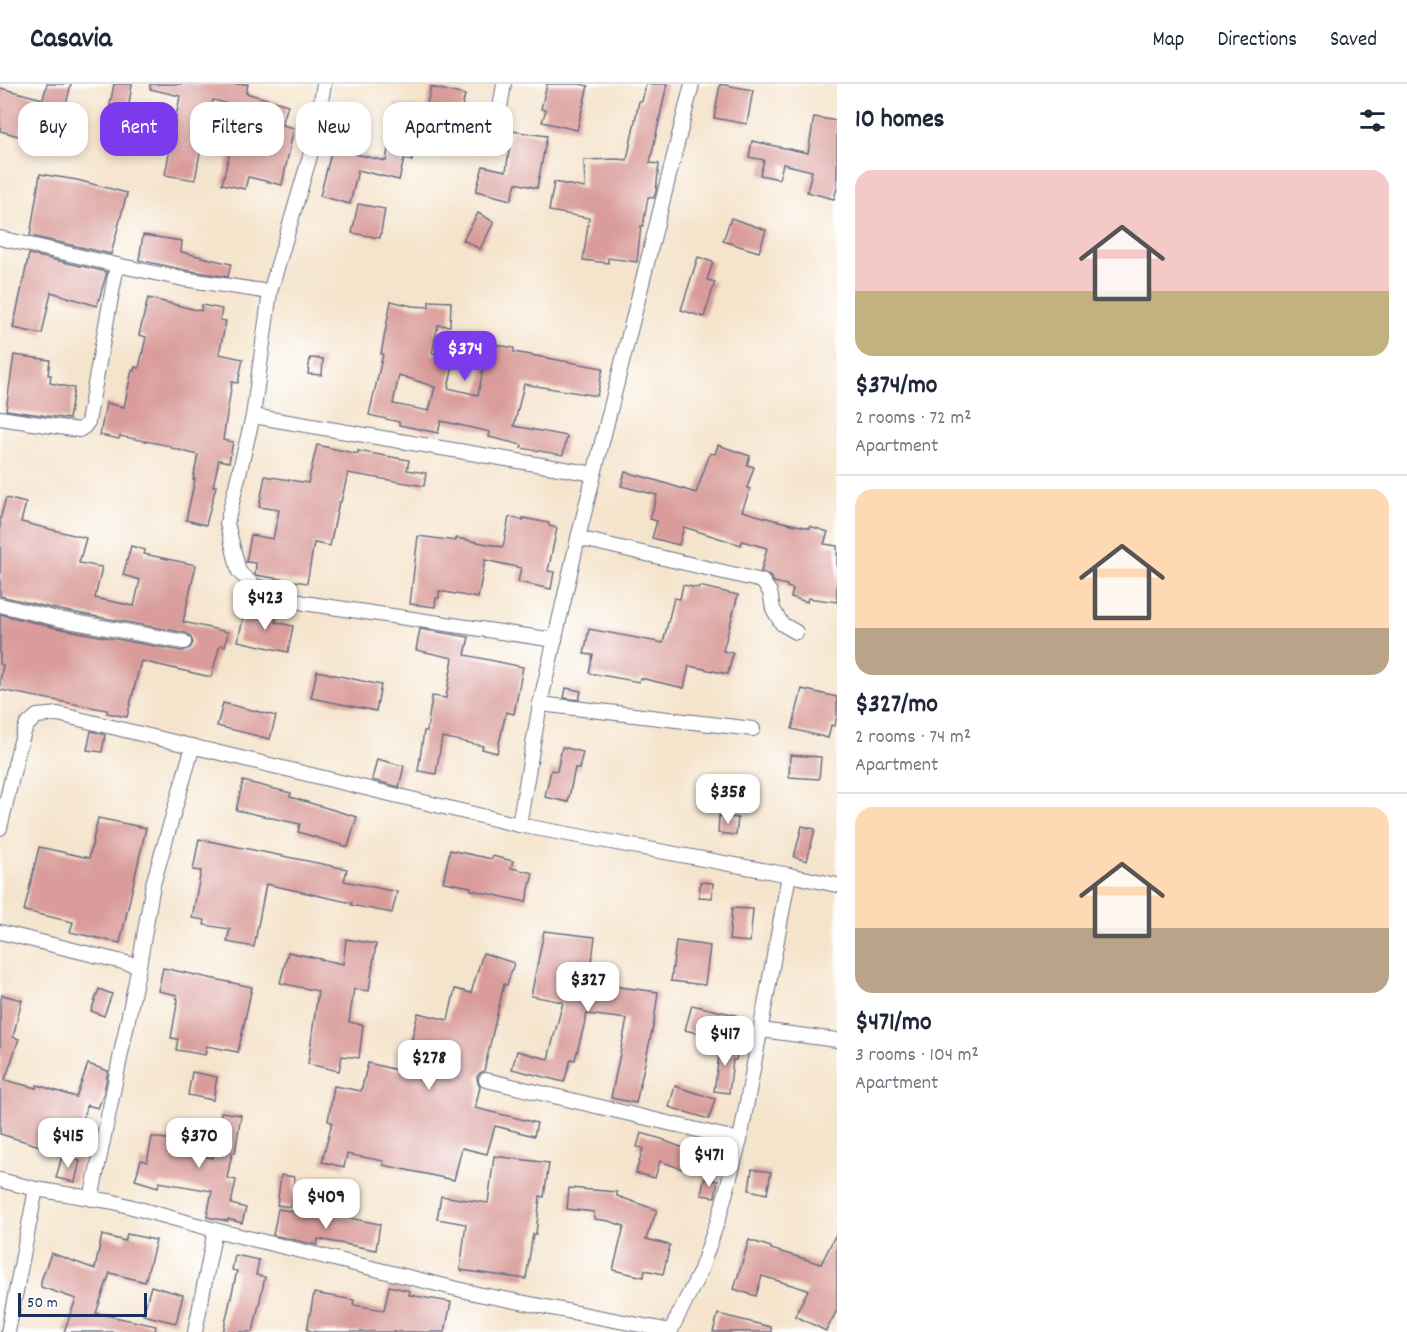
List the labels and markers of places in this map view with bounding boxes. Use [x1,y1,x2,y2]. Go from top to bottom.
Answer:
pin: $374 [429,331,501,382]
pin: $423 [229,580,301,631]
pin: $358 [692,774,764,825]
pin: $327 [552,962,624,1013]
pin: $417 [689,1016,761,1067]
pin: $278 [393,1040,465,1091]
pin: $415 [32,1118,104,1169]
pin: $370 [163,1118,235,1169]
pin: $471 [673,1137,745,1188]
pin: $409 [290,1179,362,1230]

